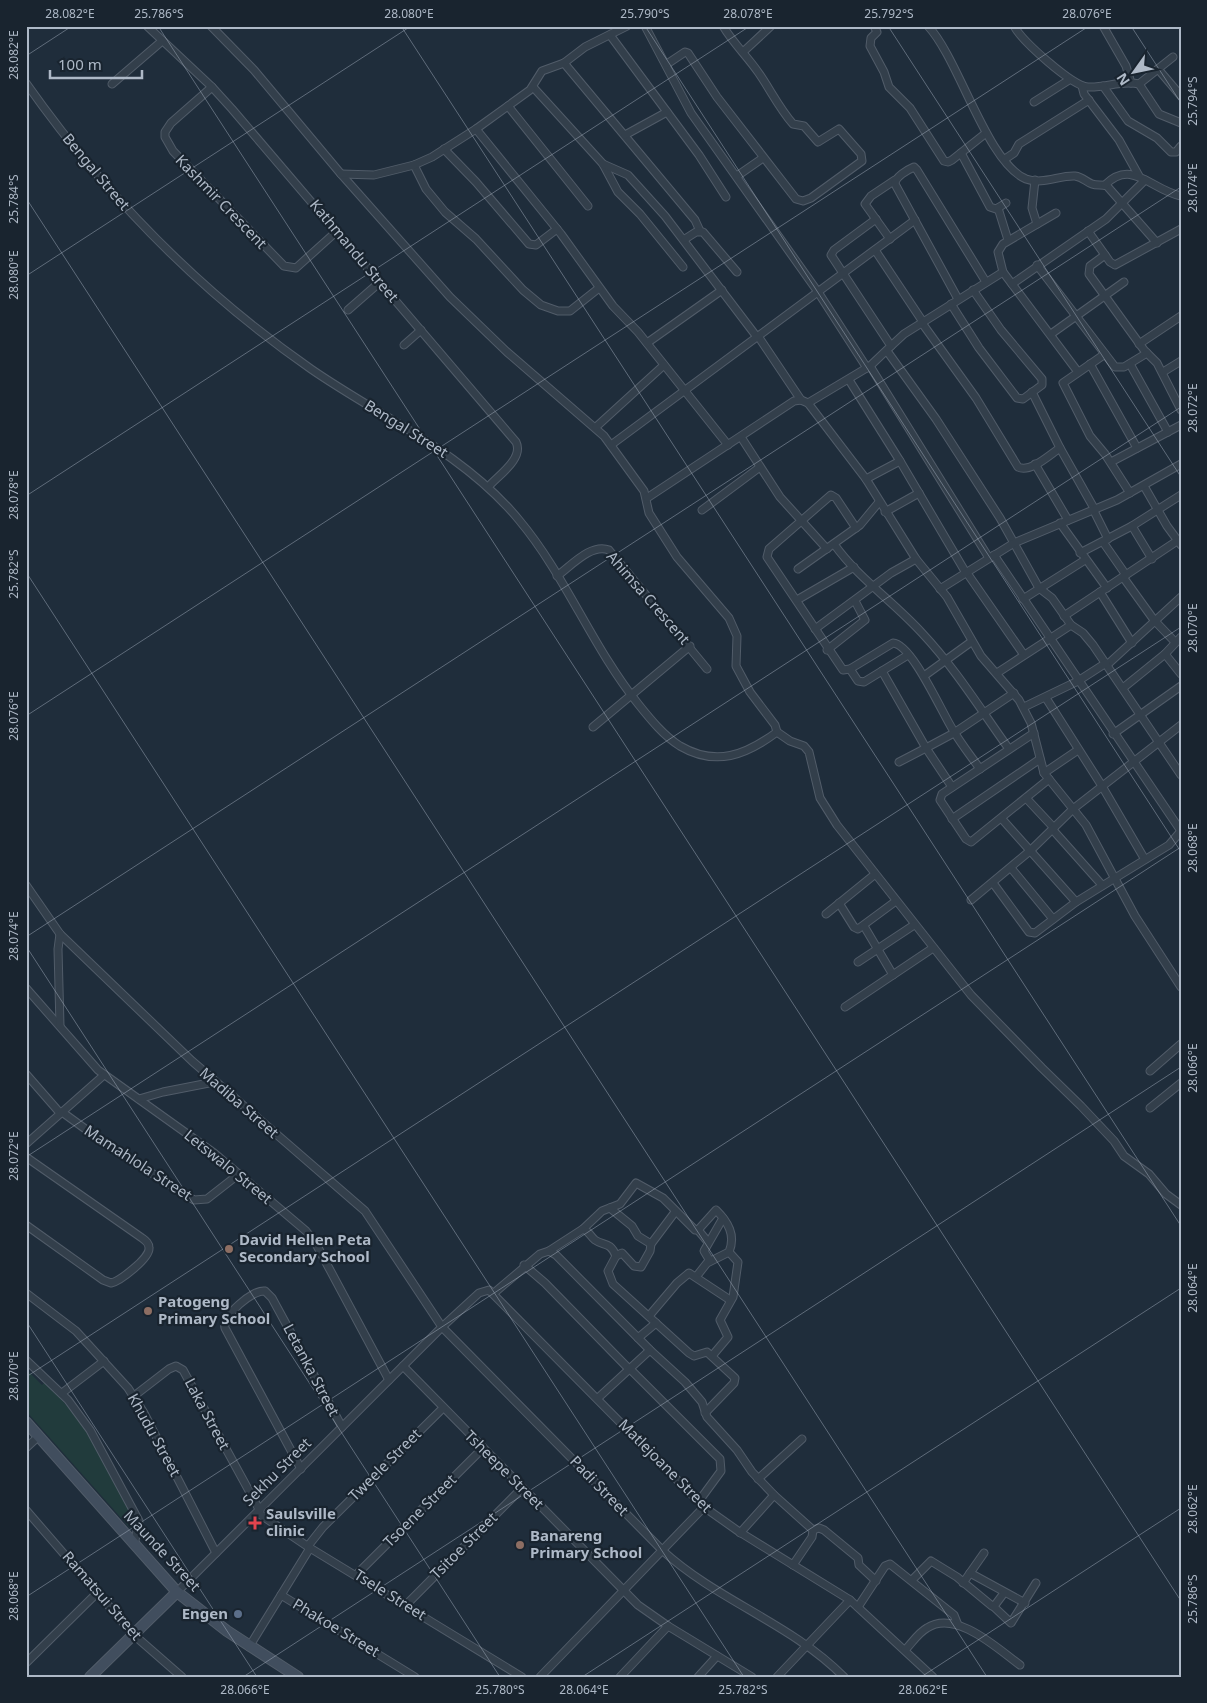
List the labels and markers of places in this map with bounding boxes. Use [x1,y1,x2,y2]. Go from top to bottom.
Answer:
place label: David Hellen Peta Secondary School [239,1229,371,1266]
marker: David Hellen Peta Secondary School [223,1243,235,1255]
place label: Patogeng Primary School [158,1291,270,1328]
marker: Patogeng Primary School [142,1305,154,1317]
place label: Saulsville clinic [266,1503,336,1540]
marker: Saulsville clinic [248,1516,262,1530]
place label: Banareng Primary School [530,1525,642,1562]
marker: Banareng Primary School [514,1539,526,1551]
place label: Engen [182,1603,228,1623]
marker: Engen [232,1608,244,1620]

